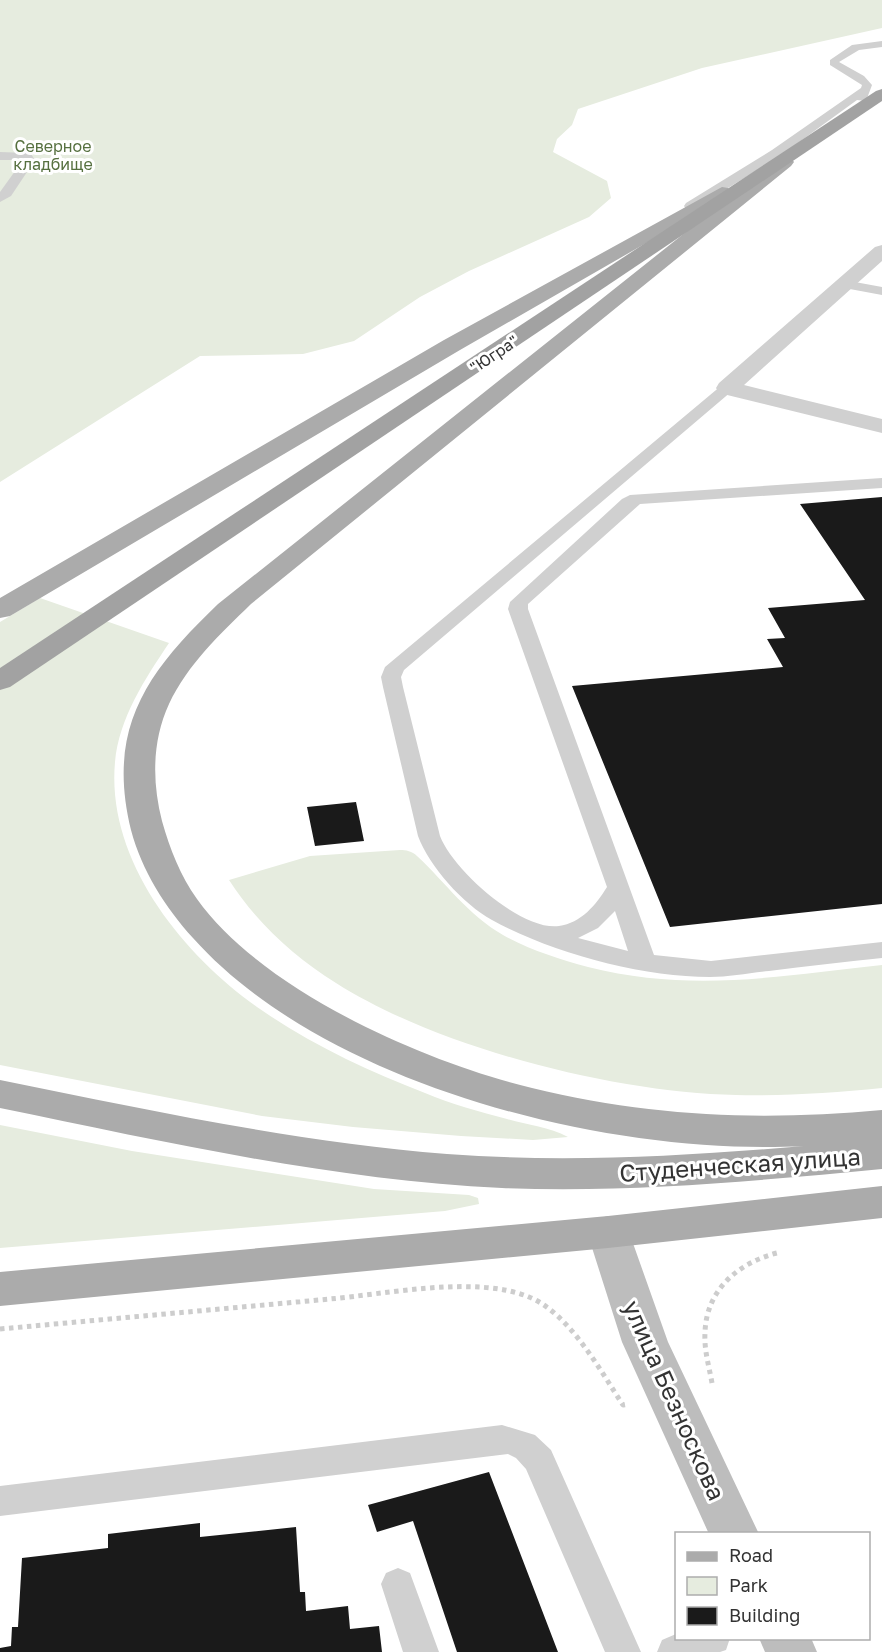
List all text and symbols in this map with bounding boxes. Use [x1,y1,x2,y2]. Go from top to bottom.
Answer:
park label: Северное кладбище [13,136,93,174]
street label: "Югра" [466,331,522,377]
street label: Студенческая улица [618,1141,862,1187]
street label: улица Безноскова [618,1296,732,1504]
legend [675,1532,870,1640]
text: Road [729,1544,773,1566]
text: Park [729,1574,768,1596]
text: Building [729,1604,800,1626]

